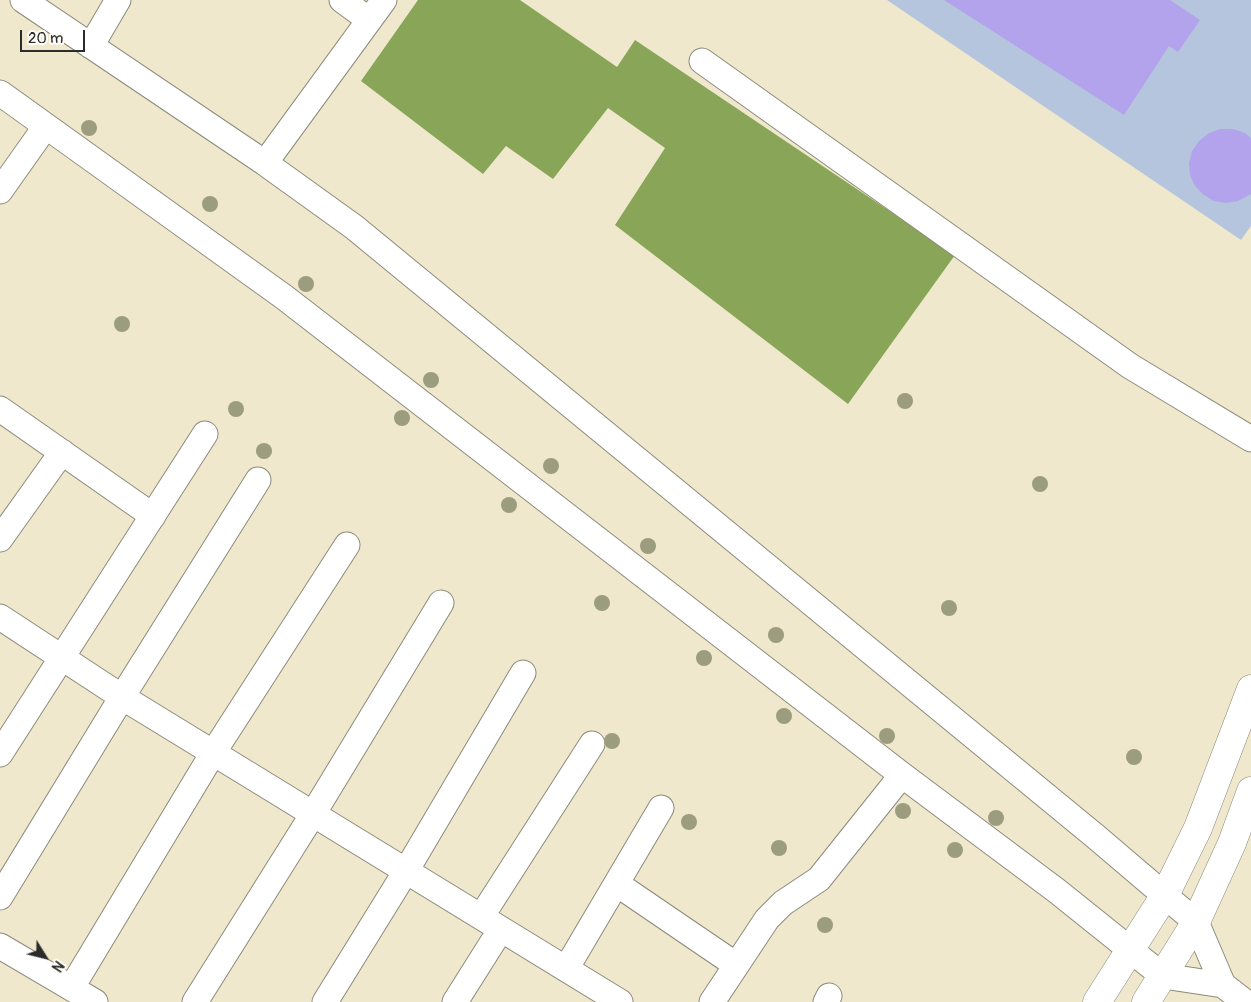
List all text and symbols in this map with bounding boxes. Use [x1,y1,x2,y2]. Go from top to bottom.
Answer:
scale bar [22,20,88,52]
text: 20 m [28,29,63,48]
north arrow [20,932,70,982]
text: N [48,957,67,975]

